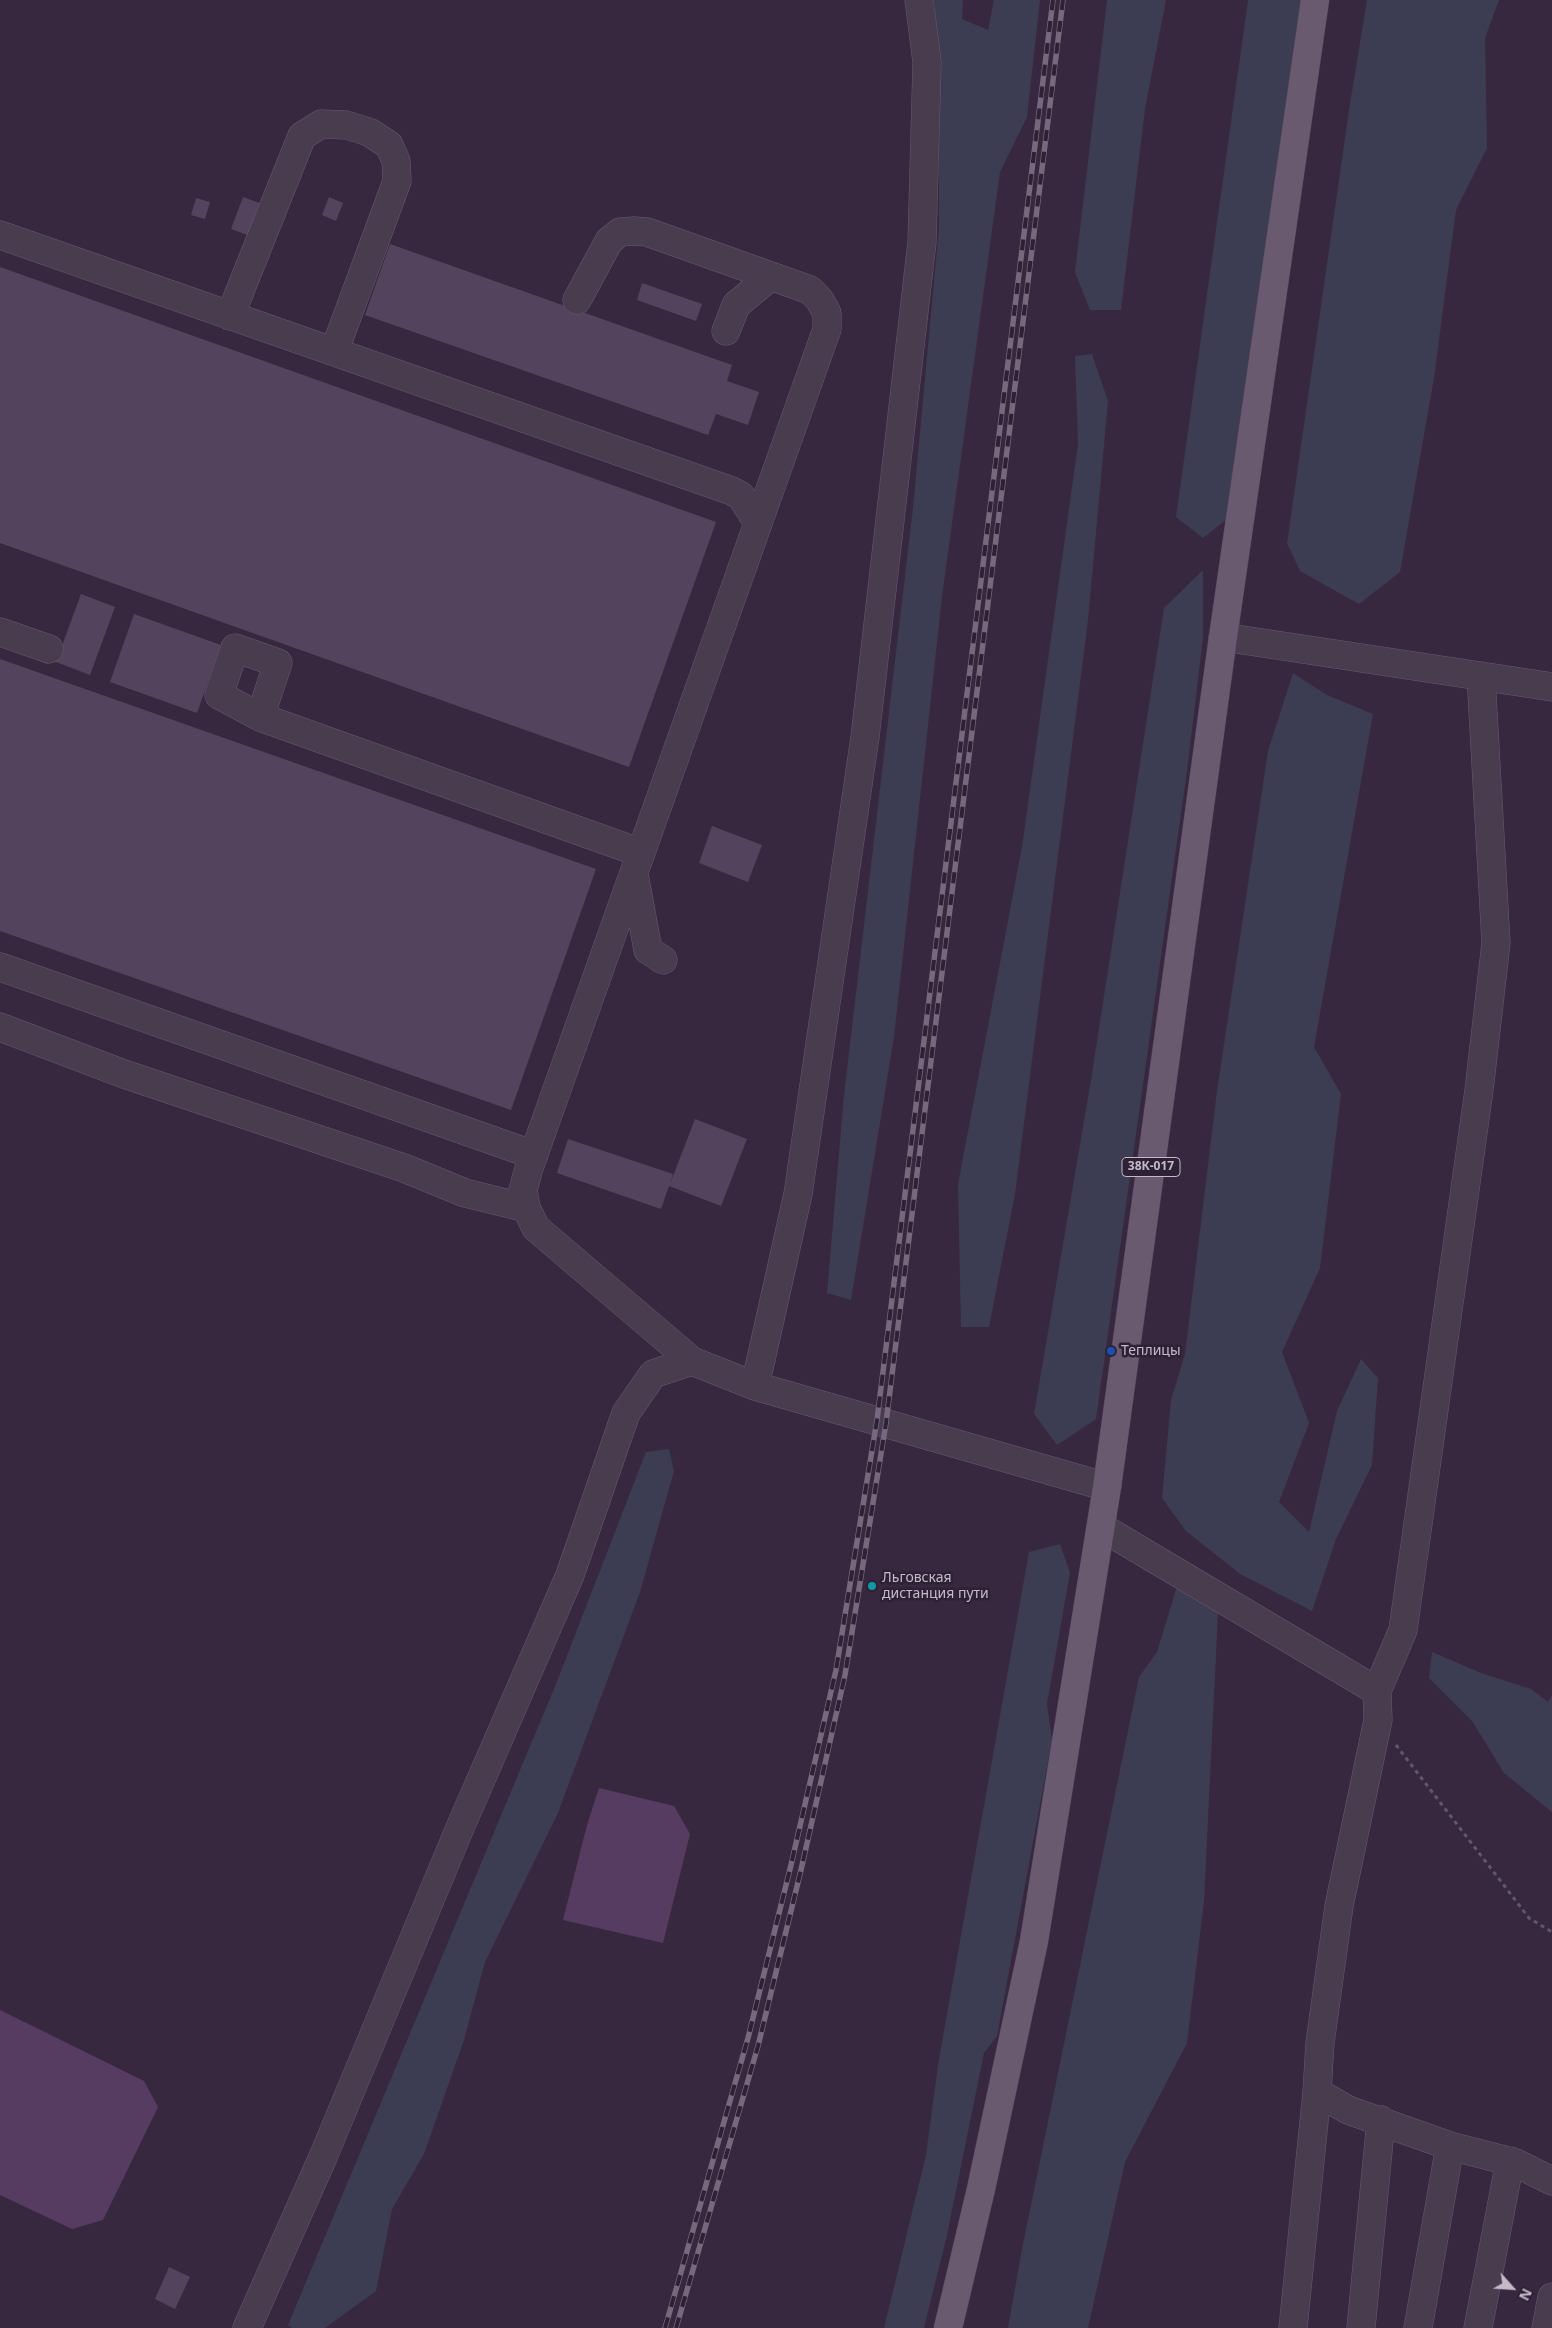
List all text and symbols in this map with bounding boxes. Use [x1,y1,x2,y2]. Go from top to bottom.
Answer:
road number: 38К-017 [1122,1158,1180,1176]
place label: Теплицы [1121,1343,1181,1359]
marker: Теплицы [1105,1345,1117,1357]
place label: Льговская дистанция пути [882,1570,989,1602]
marker: Льговская дистанция пути [866,1580,878,1592]
north arrow [1487,2263,1537,2313]
text: N [1515,2286,1537,2304]

